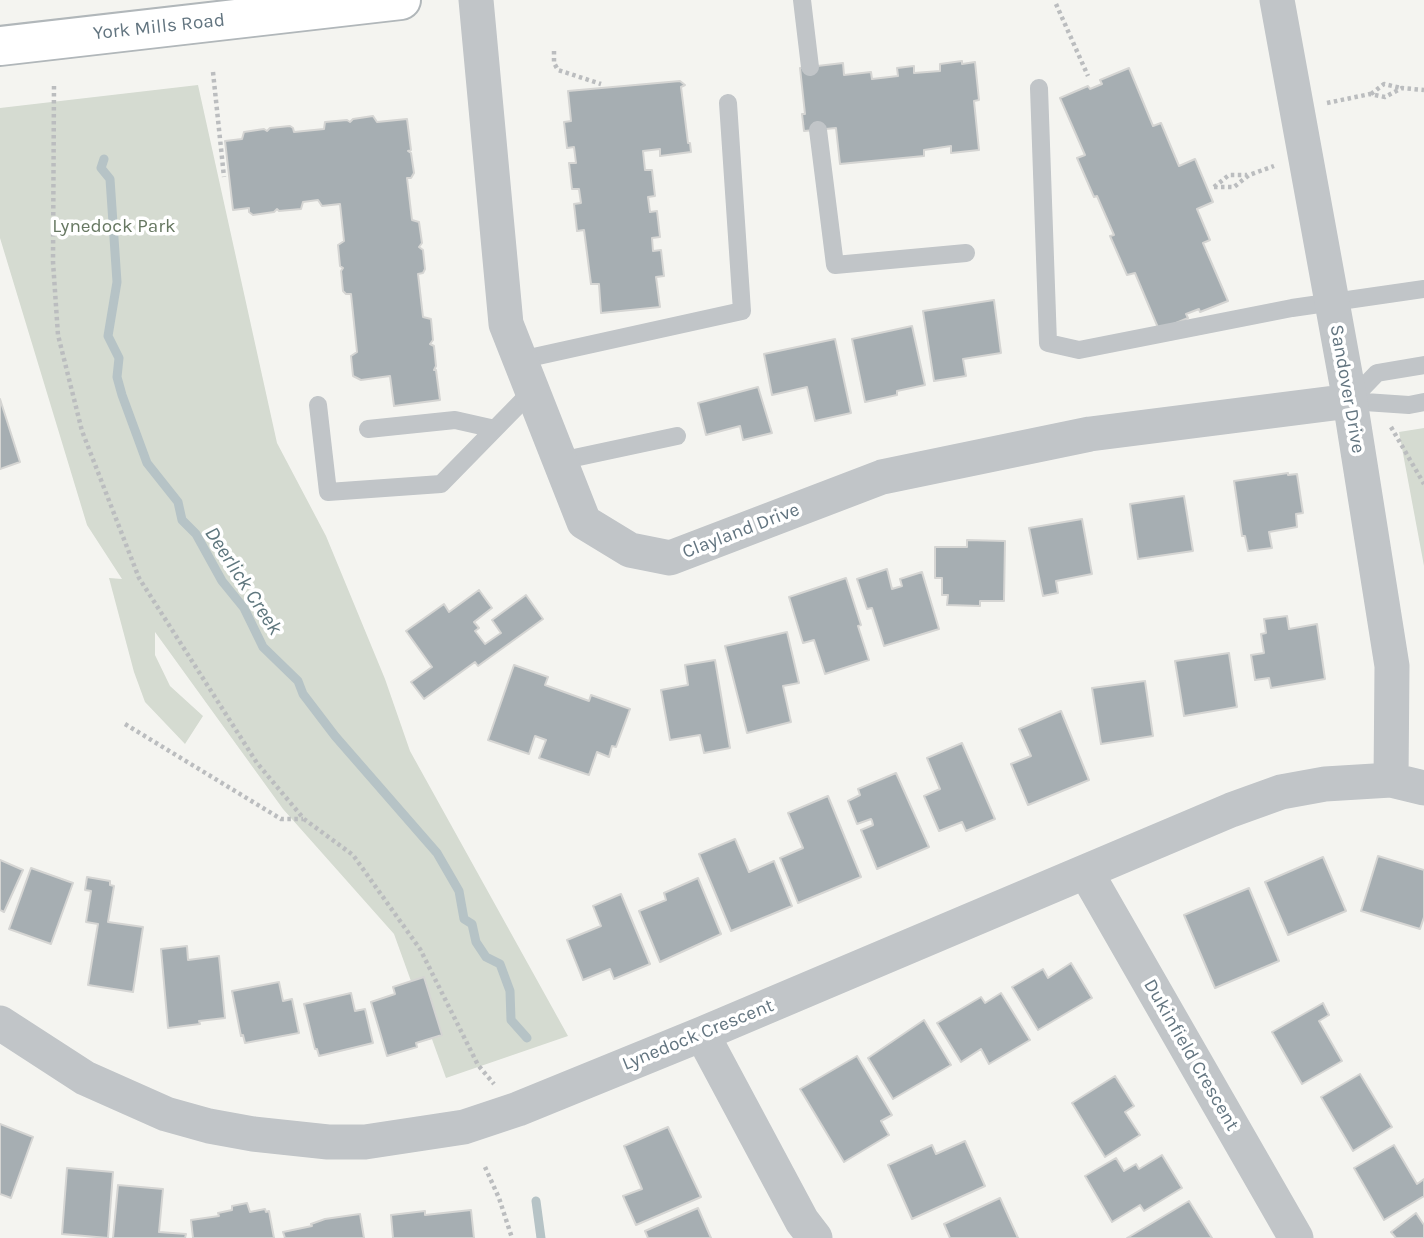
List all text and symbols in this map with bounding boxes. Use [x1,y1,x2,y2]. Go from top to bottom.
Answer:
street label: York Mills Road [92,9,226,45]
park label: Lynedock Park [52,216,176,238]
street label: Sandover Drive [1324,323,1370,455]
street label: Clayland Drive [679,498,803,564]
water label: Deerlick Creek [199,522,287,640]
street label: Dukinfield Crescent [1138,975,1244,1135]
street label: Lynedock Crescent [619,994,777,1076]

